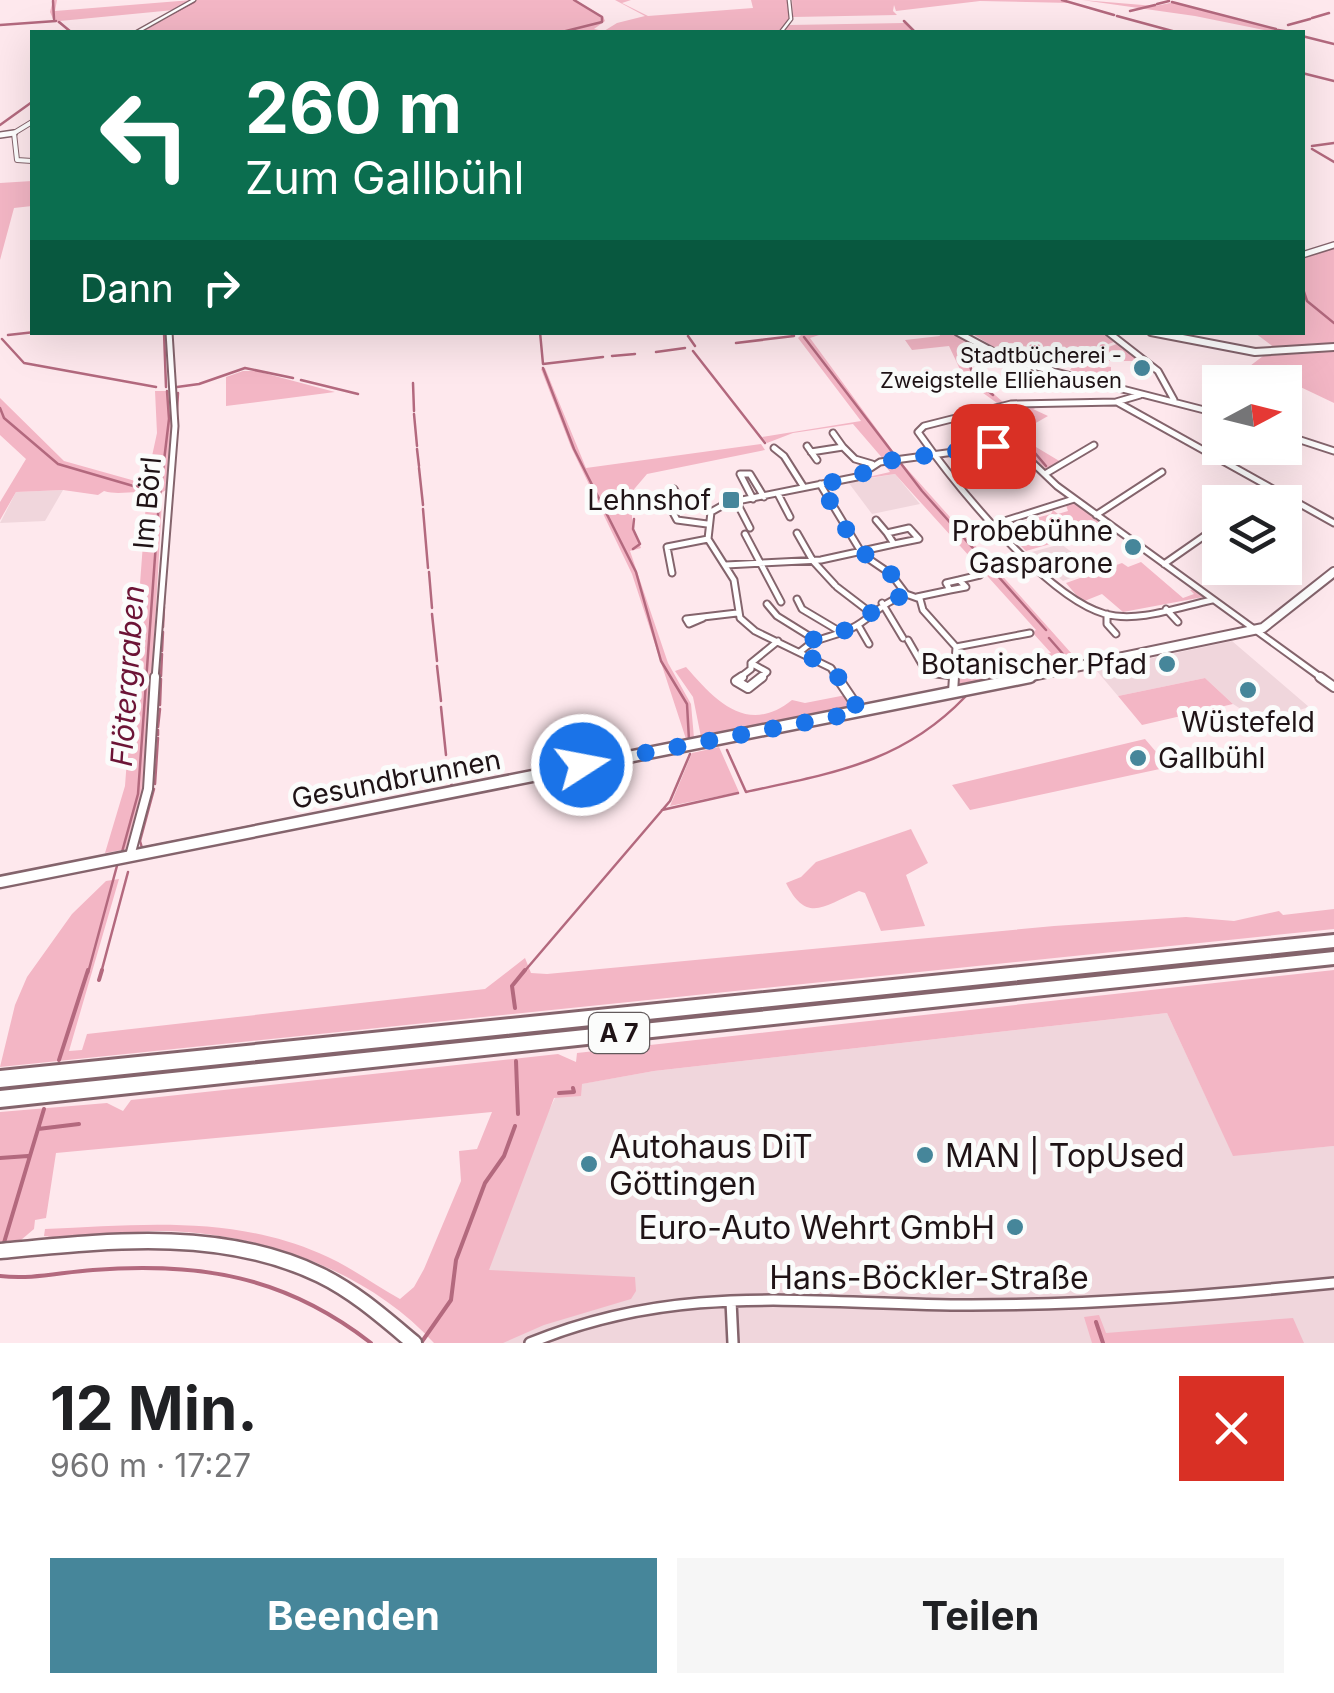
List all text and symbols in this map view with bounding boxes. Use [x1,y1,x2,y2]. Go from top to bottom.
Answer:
text: 260 m [245,65,462,150]
icon: left [80,70,210,200]
text: Zum Gallbühl [245,150,524,205]
icon: right [194,260,249,315]
text: Dann [80,265,174,311]
place label: Stadtbücherei - Zweigstelle Elliehausen [880,342,1122,393]
marker: Stadtbücherei - Zweigstelle Elliehausen [1131,357,1153,379]
north arrow [1202,365,1302,465]
map controls [1202,365,1302,585]
pin [951,404,1036,489]
icon: arrive [966,419,1021,474]
street label: Im Börl [126,455,168,551]
place label: Lehnshof [587,483,711,517]
button: layers [1202,485,1302,585]
marker: Lehnshof [720,489,742,511]
place label: Probebühne Gasparone [952,514,1113,580]
marker: Probebühne Gasparone [1122,536,1144,558]
water label: Flötergraben [103,584,151,768]
place label: Botanischer Pfad [921,647,1147,681]
marker: Botanischer Pfad [1156,653,1178,675]
marker: Wüstefeld [1237,679,1259,701]
place label: Wüstefeld [1181,705,1315,739]
position arrow [530,713,634,817]
place label: Gallbühl [1158,741,1265,775]
street label: Gesundbrunnen [288,742,504,816]
marker: Gallbühl [1127,747,1149,769]
road number: A 7 [589,1013,649,1053]
place label: Autohaus DiT Göttingen [609,1127,813,1203]
place label: MAN | TopUsed [945,1136,1185,1175]
marker: MAN | TopUsed [914,1144,936,1166]
marker: Autohaus DiT Göttingen [578,1153,600,1175]
place label: Euro-Auto Wehrt GmbH [638,1208,995,1247]
marker: Euro-Auto Wehrt GmbH [1004,1216,1026,1238]
street label: Hans-Böckler-Straße [769,1258,1089,1297]
text: 12 Min. [50,1372,257,1444]
button: close [1179,1376,1284,1481]
text: 960 m · 17:27 [50,1446,251,1485]
button: Beenden [50,1558,657,1673]
button: Teilen [677,1558,1284,1673]

